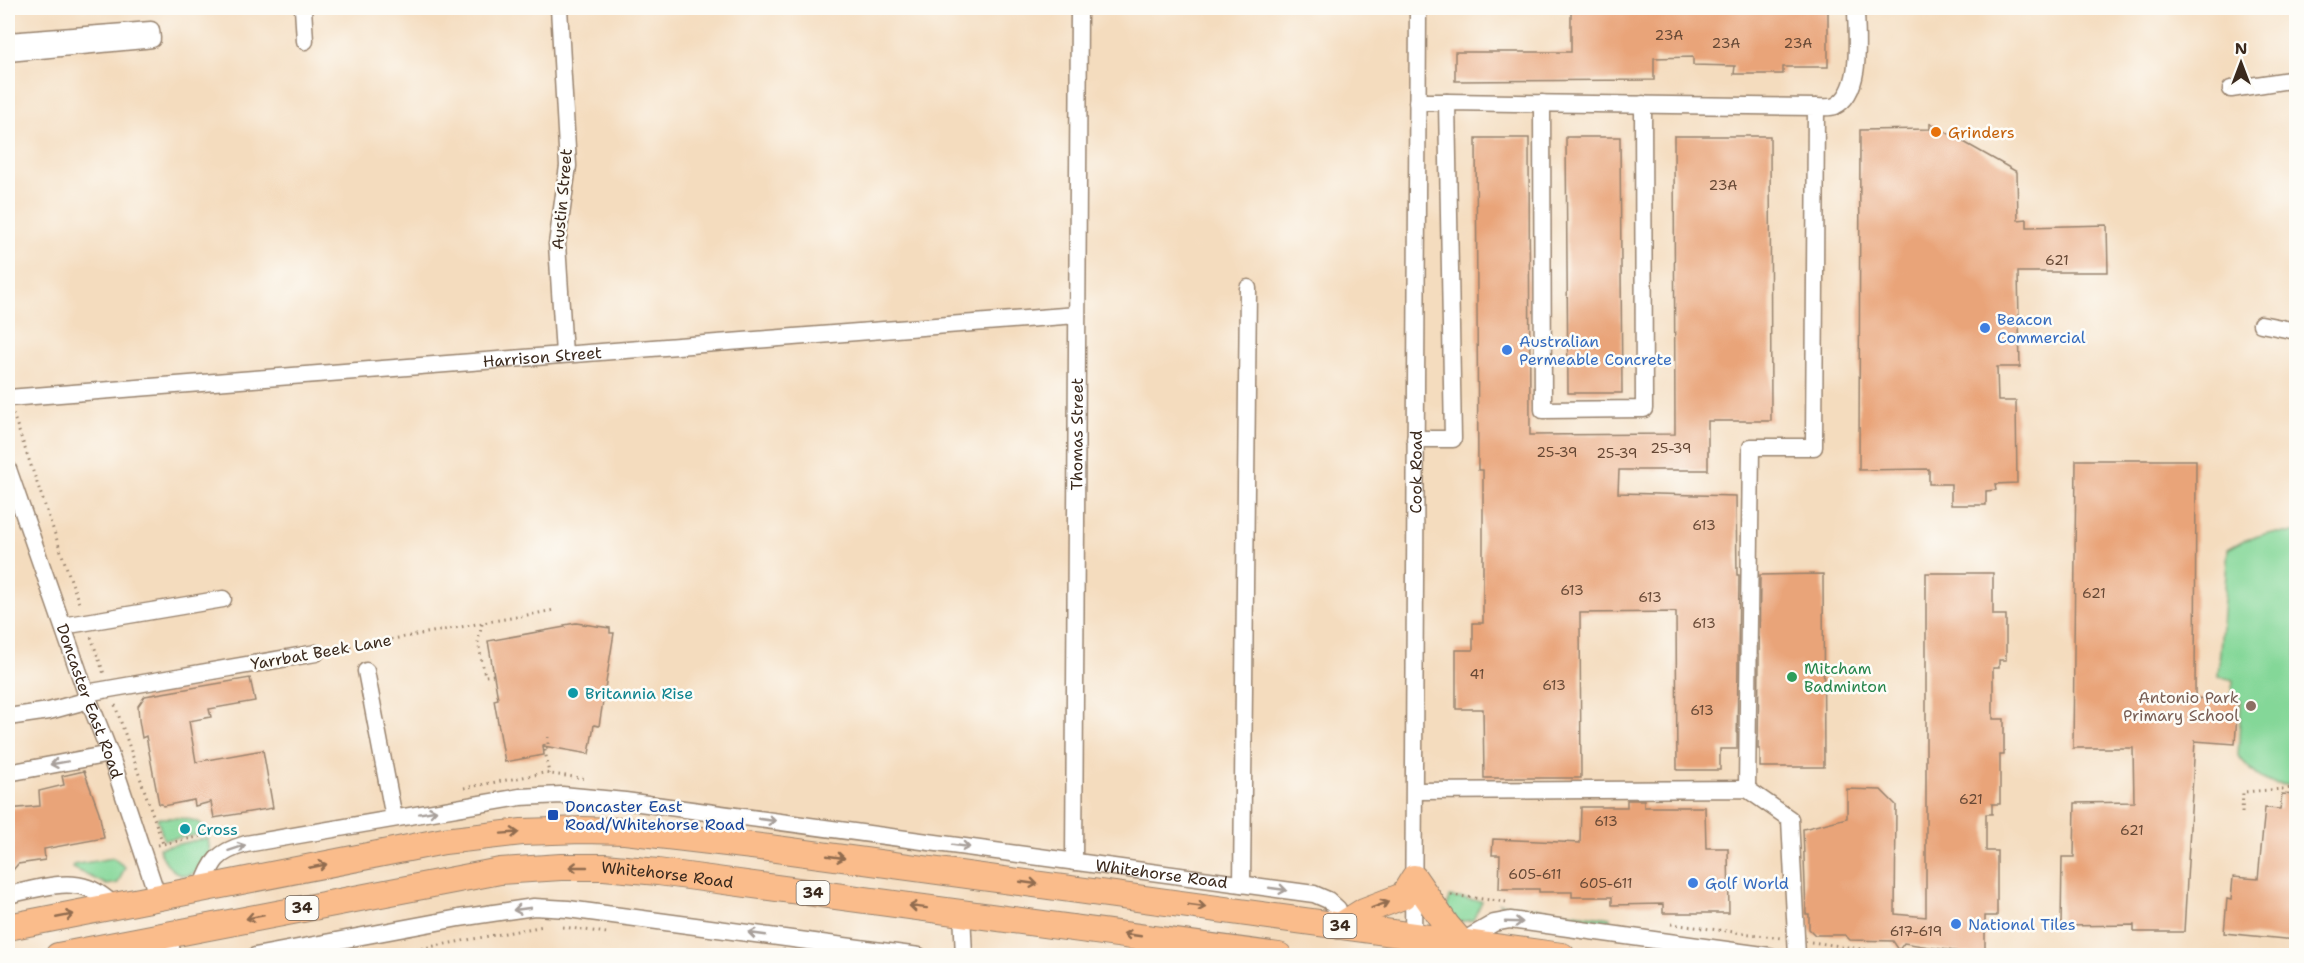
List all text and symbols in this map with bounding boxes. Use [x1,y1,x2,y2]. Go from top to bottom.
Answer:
house number: 23A [1655,26,1683,44]
north arrow [2211,33,2271,93]
house number: 23A [1712,34,1740,52]
house number: 23A [1784,34,1812,52]
text: N [2235,38,2247,59]
place label: Grinders [1948,122,2015,143]
marker: Grinders [1929,125,1943,139]
street label: Austin Street [547,148,577,250]
house number: 23A [1709,176,1737,194]
house number: 621 [2045,251,2069,269]
place label: Beacon Commercial [1997,309,2086,348]
marker: Beacon Commercial [1978,321,1992,335]
place label: Australian Permeable Concrete [1519,331,1672,370]
street label: Harrison Street [482,341,603,372]
marker: Australian Permeable Concrete [1500,343,1514,357]
street label: Thomas Street [1066,378,1087,490]
street label: Cook Road [1405,430,1426,514]
house number: 25-39 [1650,439,1692,457]
house number: 25-39 [1536,443,1578,461]
house number: 25-39 [1596,444,1638,462]
house number: 613 [1692,516,1716,534]
house number: 613 [1560,581,1584,599]
house number: 621 [2082,584,2106,602]
house number: 613 [1638,588,1662,606]
house number: 613 [1692,614,1716,632]
street label: Doncaster East Road [52,621,128,781]
street label: Yarrbat Beek Lane [249,629,393,675]
place label: Mitcham Badminton [1804,658,1887,697]
house number: 41 [1470,665,1484,683]
marker: Mitcham Badminton [1785,670,1799,684]
house number: 613 [1542,676,1566,694]
place label: Britannia Rise [585,683,693,704]
marker: Britannia Rise [566,686,580,700]
place label: Antonio Park Primary School [2123,687,2239,726]
marker: Antonio Park Primary School [2244,699,2258,713]
house number: 613 [1690,701,1714,719]
one-way arrow [50,758,69,769]
house number: 621 [1959,790,1983,808]
place label: Doncaster East Road/Whitehorse Road [565,796,745,835]
one-way arrow [418,806,437,817]
marker: Doncaster East Road/Whitehorse Road [546,808,560,822]
house number: 613 [1594,812,1618,830]
one-way arrow [757,815,777,826]
place label: Cross [197,819,238,840]
house number: 621 [2120,821,2144,839]
marker: Cross [178,822,192,836]
one-way arrow [500,827,520,838]
one-way arrow [227,841,245,852]
one-way arrow [950,841,970,852]
one-way arrow [825,852,845,863]
street label: Whitehorse Road [1094,854,1229,893]
street label: Whitehorse Road [600,856,735,893]
one-way arrow [308,860,327,871]
one-way arrow [569,861,589,873]
house number: 605-611 [1508,865,1562,883]
place label: Golf World [1705,873,1789,894]
house number: 605-611 [1579,874,1633,892]
marker: Golf World [1686,876,1700,890]
one-way arrow [1018,878,1038,889]
road number: 34 [796,881,830,905]
one-way arrow [1267,884,1287,895]
road number: 34 [286,896,318,920]
one-way arrow [1370,899,1389,910]
one-way arrow [908,901,928,912]
one-way arrow [1187,901,1207,912]
one-way arrow [513,903,533,914]
one-way arrow [55,910,74,921]
one-way arrow [246,912,266,923]
road number: 34 [1324,914,1356,938]
place label: National Tiles [1968,914,2076,935]
one-way arrow [1503,916,1523,927]
marker: National Tiles [1949,917,1963,931]
house number: 617-619 [1890,922,1942,940]
one-way arrow [748,928,768,939]
one-way arrow [1123,930,1142,941]

